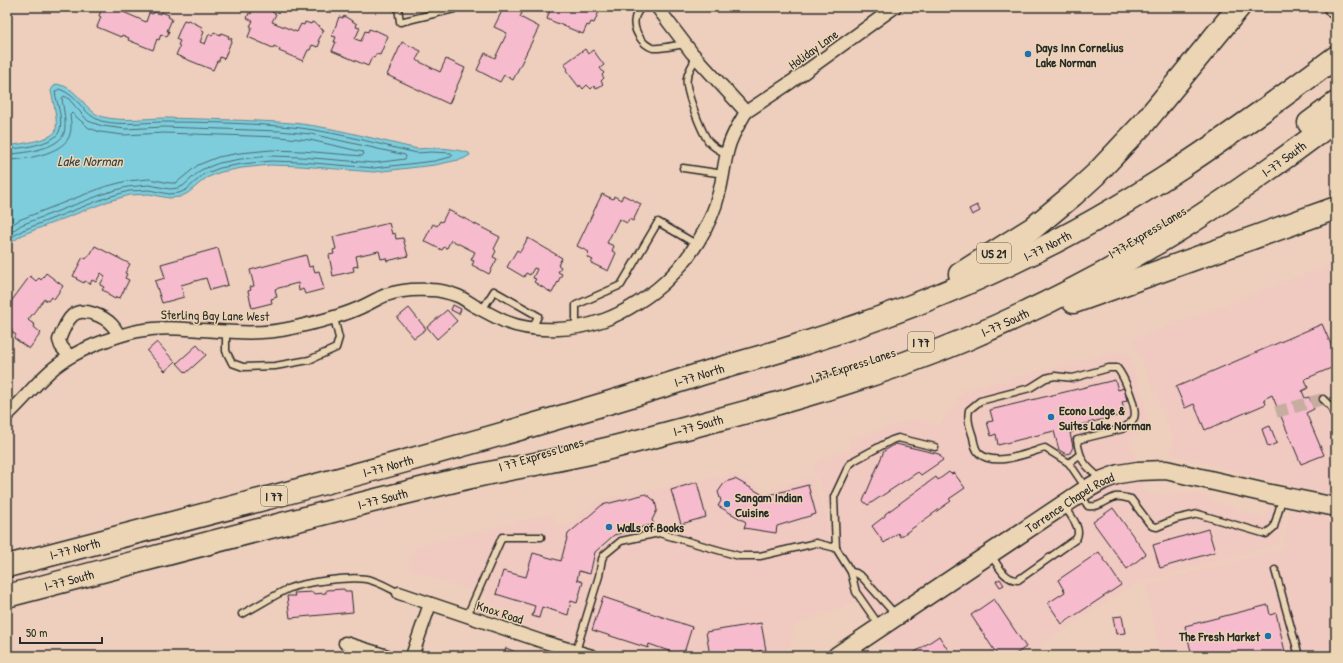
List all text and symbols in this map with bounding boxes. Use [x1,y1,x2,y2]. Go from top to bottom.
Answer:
street label: Holiday Lane [785,25,841,73]
place label: Days Inn Cornelius Lake Norman [1036,38,1124,71]
marker: Days Inn Cornelius Lake Norman [1023,49,1033,59]
street label: I-77 South [1258,136,1310,181]
water label: Lake Norman [57,151,124,170]
street label: I 77 Express Lanes [1105,202,1189,262]
street label: I-77 North [1020,226,1075,265]
road number: US 21 [977,243,1011,263]
street label: I-77 South [978,303,1032,341]
street label: Sterling Bay Lane West [161,305,270,325]
road number: I 77 [908,332,934,352]
street label: I 77 Express Lanes [808,343,898,387]
street label: I-77 North [672,359,727,391]
place label: Econo Lodge & Suites Lake Norman [1059,401,1151,434]
street label: I-77 South [671,410,725,440]
marker: Econo Lodge & Suites Lake Norman [1046,412,1056,422]
street label: I 77 Express Lanes [496,432,586,476]
street label: I-77 North [361,450,416,481]
street label: Torrence Chapel Road [1022,468,1116,537]
street label: I-77 South [356,483,410,513]
road number: I 77 [261,486,287,506]
place label: Sangam Indian Cuisine [735,488,803,521]
marker: Sangam Indian Cuisine [722,499,732,509]
place label: Walls of Books [617,518,684,536]
marker: Walls of Books [604,522,614,532]
street label: I-77 North [48,533,102,564]
street label: I-77 South [42,565,96,595]
street label: Knox Road [474,596,526,628]
scale bar [20,619,102,645]
text: 50 m [26,624,47,641]
place label: The Fresh Market [1178,627,1261,645]
marker: The Fresh Market [1263,631,1273,641]

